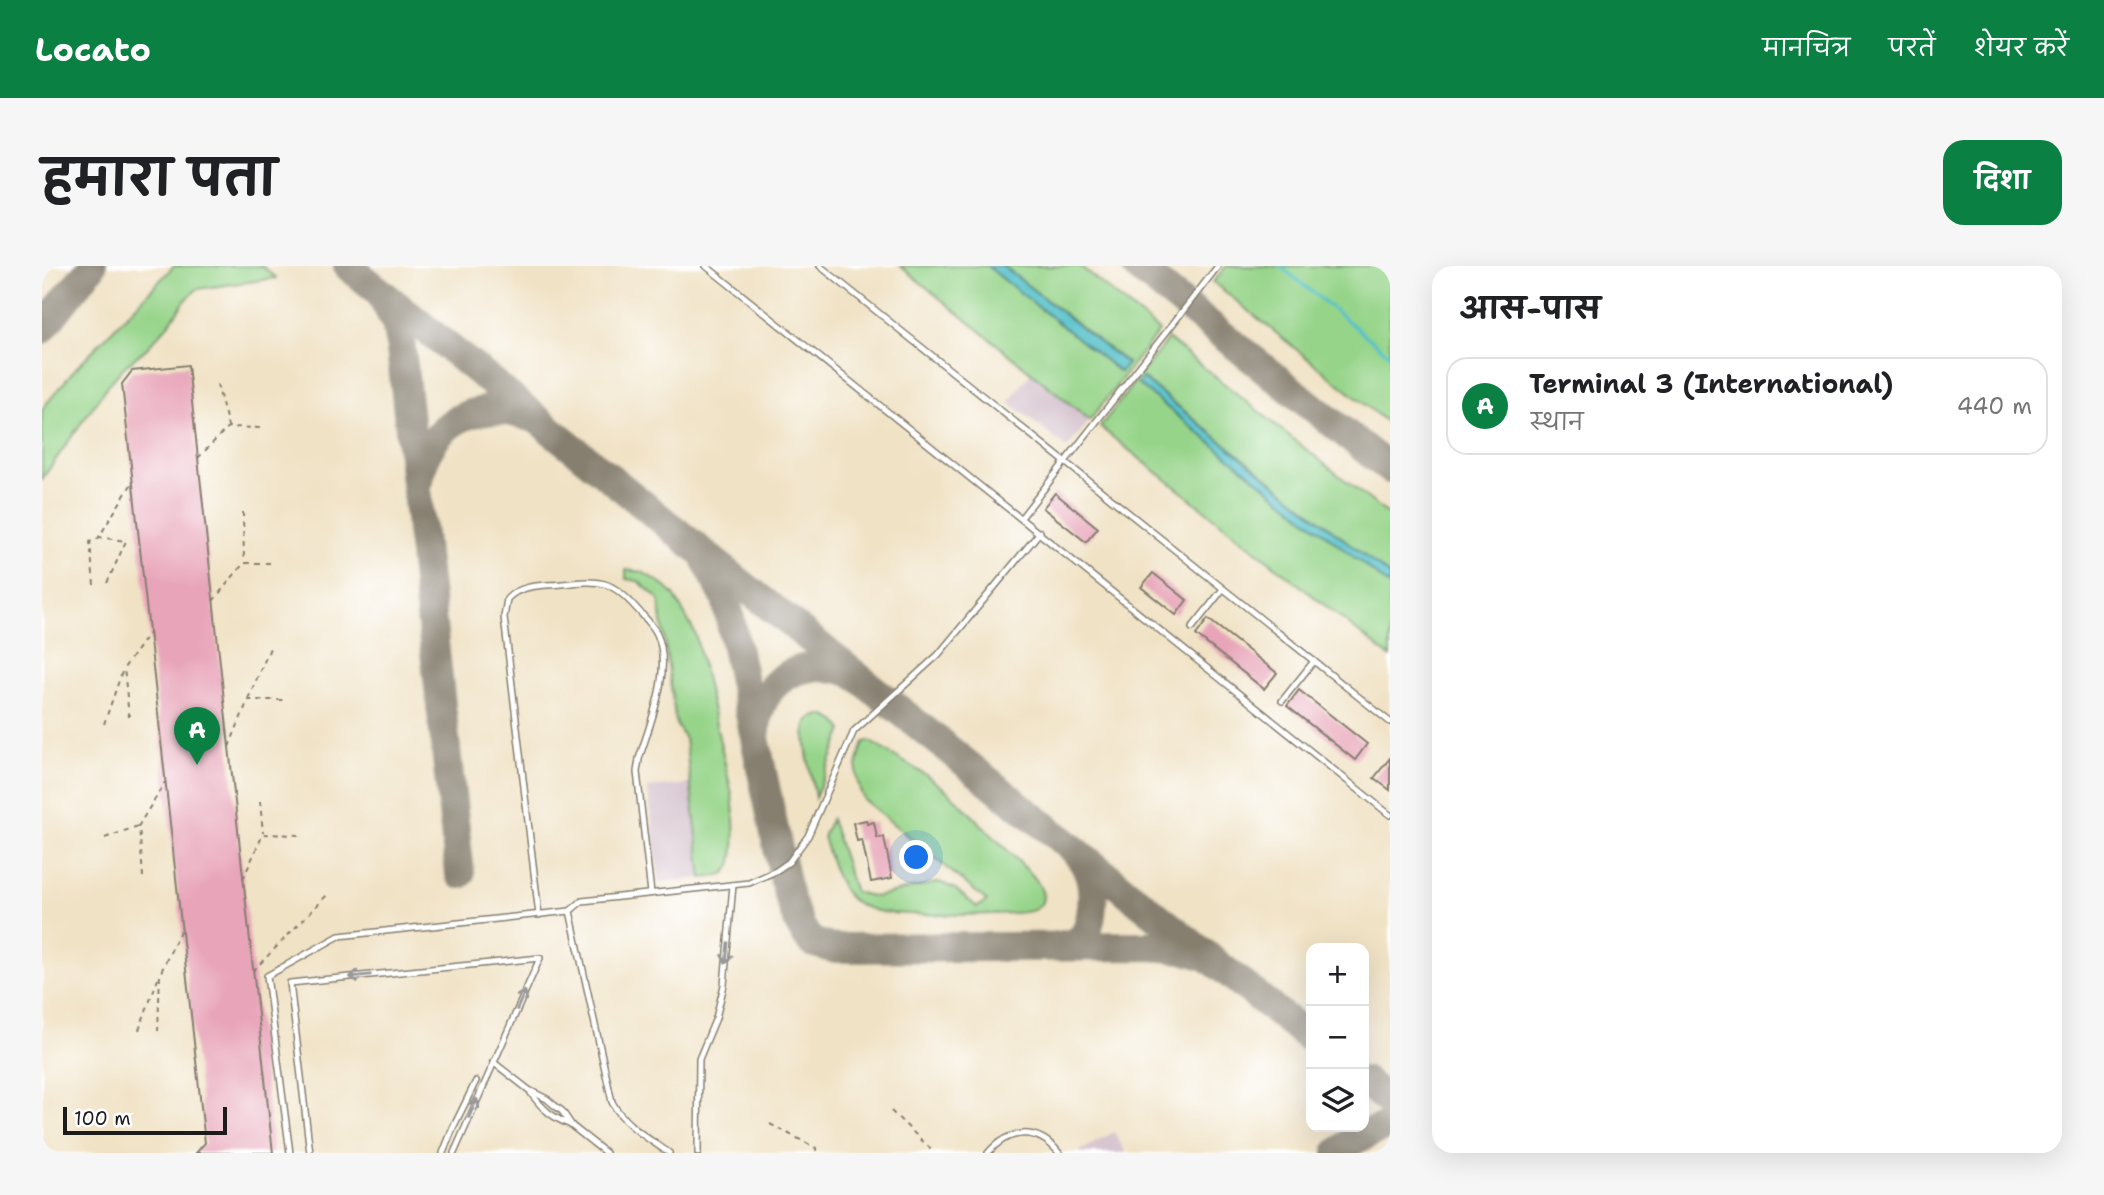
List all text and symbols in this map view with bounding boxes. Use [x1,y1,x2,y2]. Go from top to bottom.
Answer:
text: Locato [35,27,151,72]
text: मानचित्र [1762,32,1850,64]
text: परतें [1888,32,1936,64]
text: शेयर करें [1974,32,2069,64]
button: दिशा [1943,140,2062,225]
text: हमारा पता [42,145,277,211]
text: आस-पास [1460,288,1601,329]
text: Terminal 3 (International) [1529,366,1893,401]
text: A [1476,391,1494,421]
text: 440 m [1957,391,2032,421]
text: स्थान [1529,407,1584,437]
pin: A [174,707,220,765]
your location [899,840,933,874]
one-way arrow [720,941,733,963]
map controls [1306,943,1369,1132]
button: + [1306,943,1369,1006]
one-way arrow [349,970,372,983]
one-way arrow [515,990,528,1011]
button: − [1306,1006,1369,1069]
button: layers [1306,1069,1369,1132]
one-way arrow [467,1097,480,1119]
scale bar [63,1104,228,1136]
text: 100 m [74,1106,131,1131]

